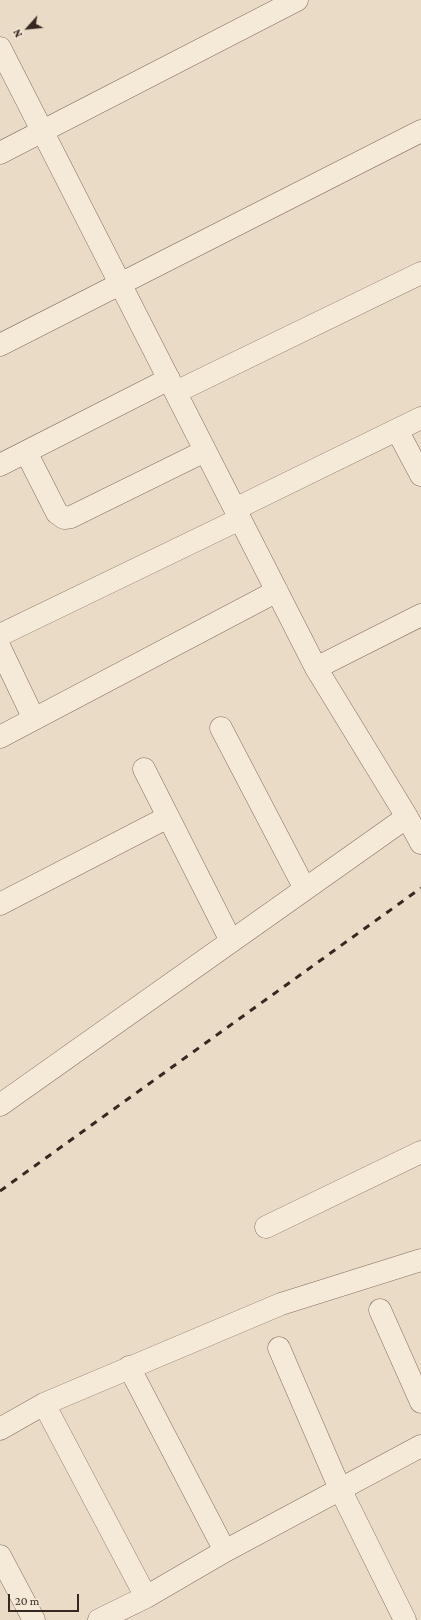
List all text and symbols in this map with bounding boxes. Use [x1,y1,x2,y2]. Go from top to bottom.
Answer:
north arrow [8,8,48,48]
text: N [10,27,24,40]
scale bar [10,1586,81,1612]
text: 20 m [15,1594,39,1608]

